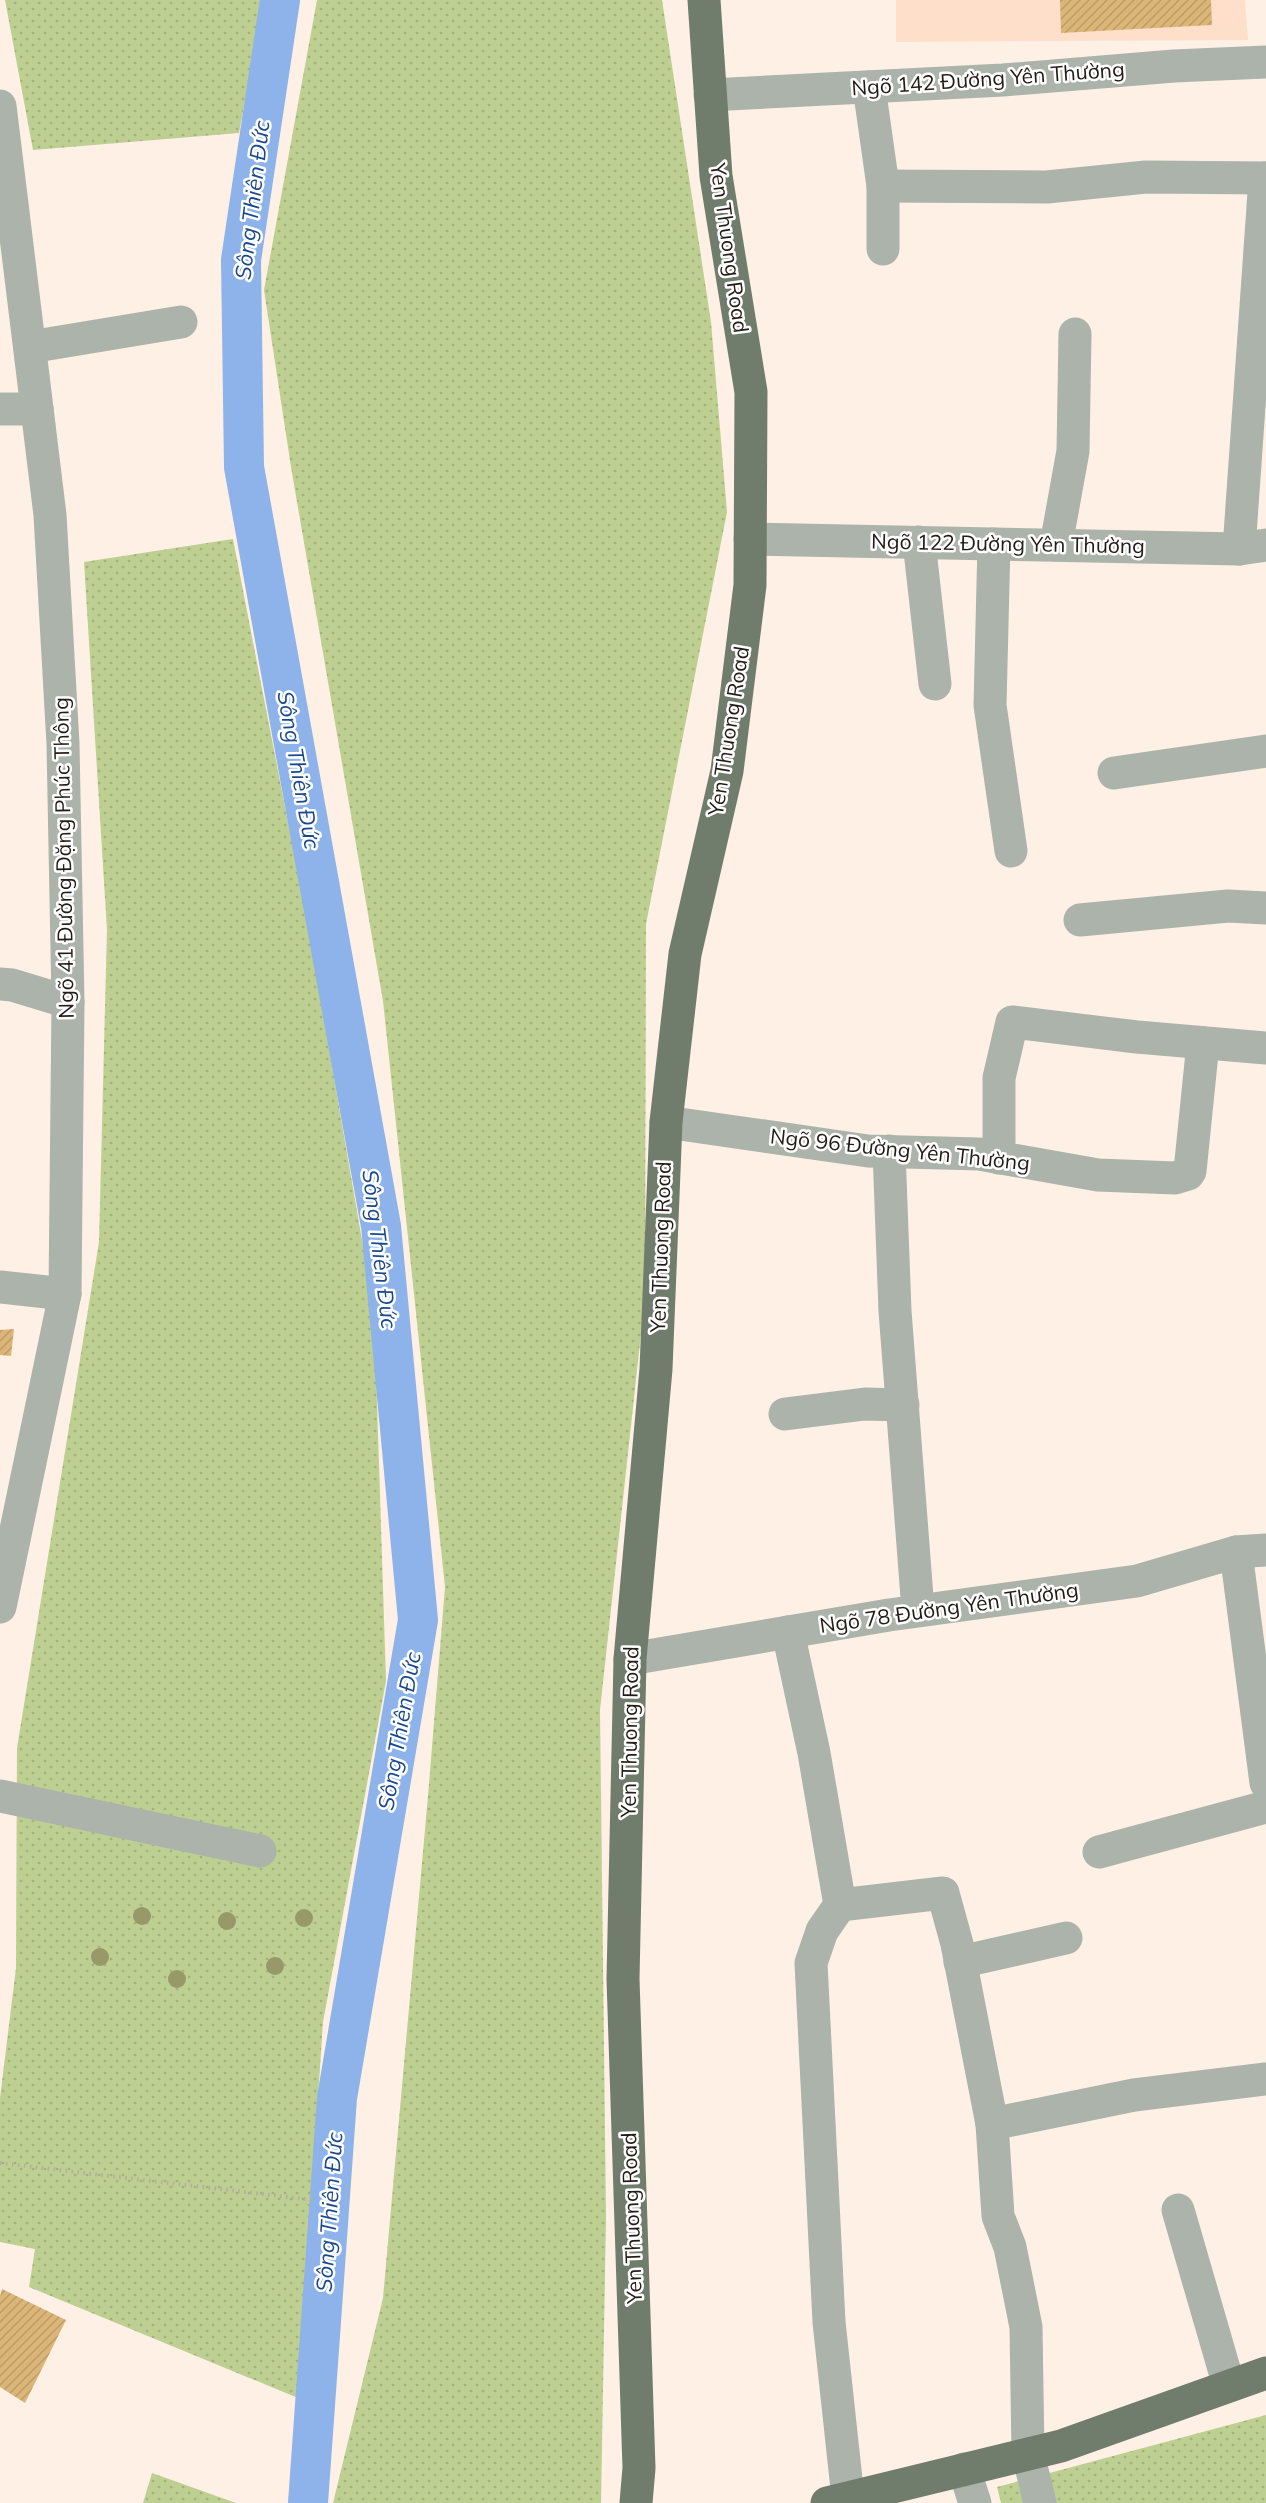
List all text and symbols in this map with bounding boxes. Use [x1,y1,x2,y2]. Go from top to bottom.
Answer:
street label: Ngõ 142 Đường Yên Thường [850,55,1125,101]
water label: Sông Thiên Đức [228,119,276,281]
street label: Yen Thuong Road [705,160,755,335]
street label: Ngõ 122 Đường Yên Thường [871,528,1145,558]
street label: Yen Thuong Road [702,644,754,818]
water label: Sông Thiên Đức [271,689,327,851]
street label: Ngõ 41 Đường Đặng Phúc Thông [47,697,79,1019]
street label: Ngõ 96 Đường Yên Thường [769,1122,1031,1176]
street label: Yen Thuong Road [644,1161,676,1334]
water label: Sông Thiên Đức [356,1168,404,1330]
street label: Ngõ 78 Đường Yên Thường [818,1576,1080,1638]
street label: Yen Thuong Road [614,1646,643,1819]
water label: Sông Thiên Đức [371,1650,427,1812]
water label: Sông Thiên Đức [309,2131,349,2293]
street label: Yen Thuong Road [615,2132,647,2305]

